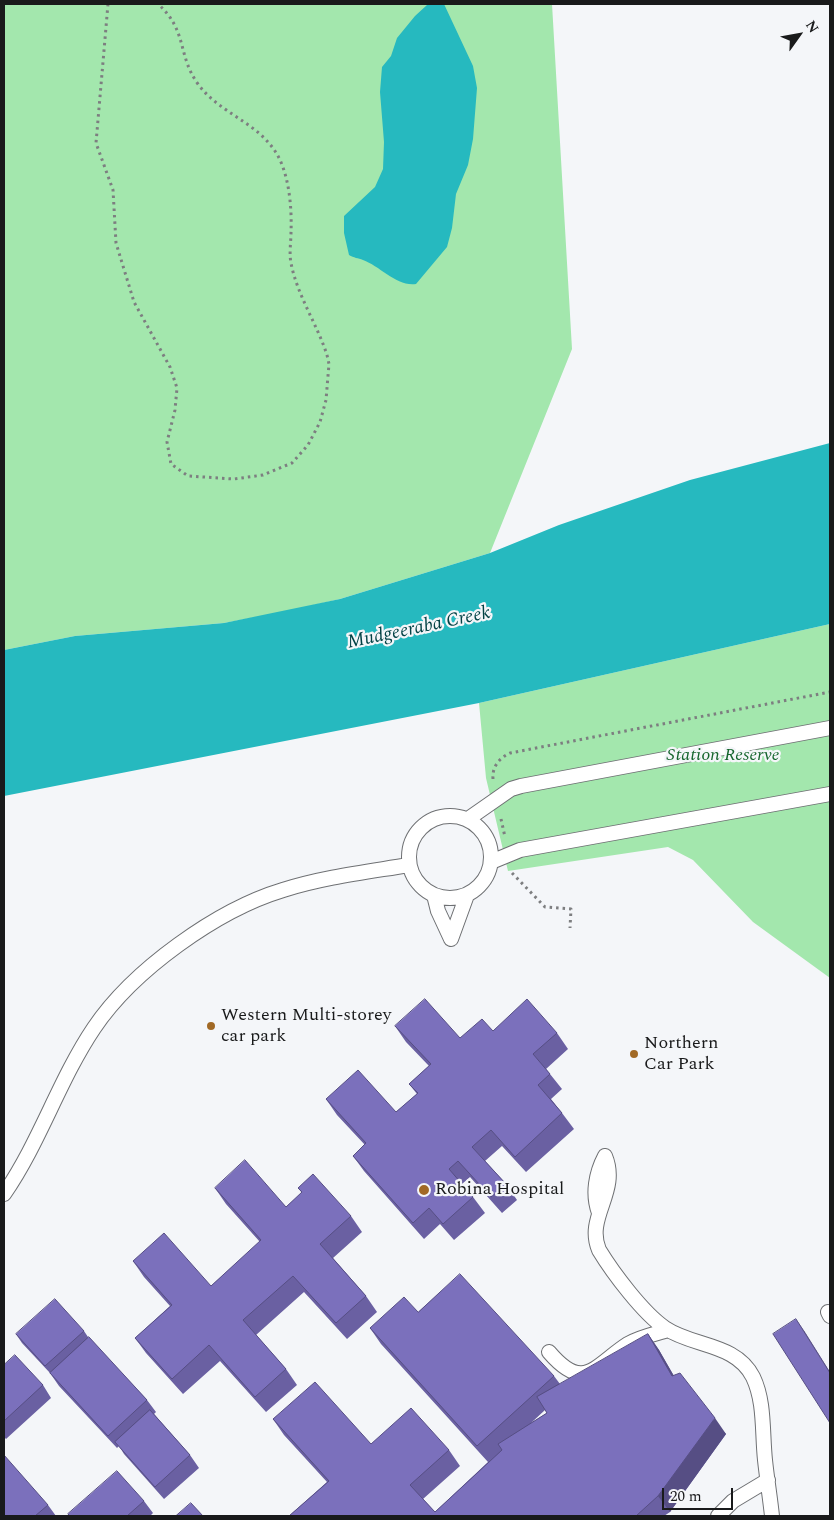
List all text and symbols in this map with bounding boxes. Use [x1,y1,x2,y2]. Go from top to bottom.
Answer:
north arrow [774,10,824,60]
text: N [800,16,824,37]
water label: Mudgeeraba Creek [345,603,493,655]
park label: Station Reserve [667,745,779,767]
place label: Western Multi-storey car park [221,1005,391,1048]
marker: Western Multi-storey car park [205,1020,217,1032]
place label: Northern Car Park [644,1033,718,1076]
marker: Northern Car Park [628,1048,640,1060]
place label: Robina Hospital [435,1179,564,1201]
marker: Robina Hospital [417,1183,431,1197]
scale bar [664,1478,735,1510]
text: 20 m [670,1485,702,1508]

